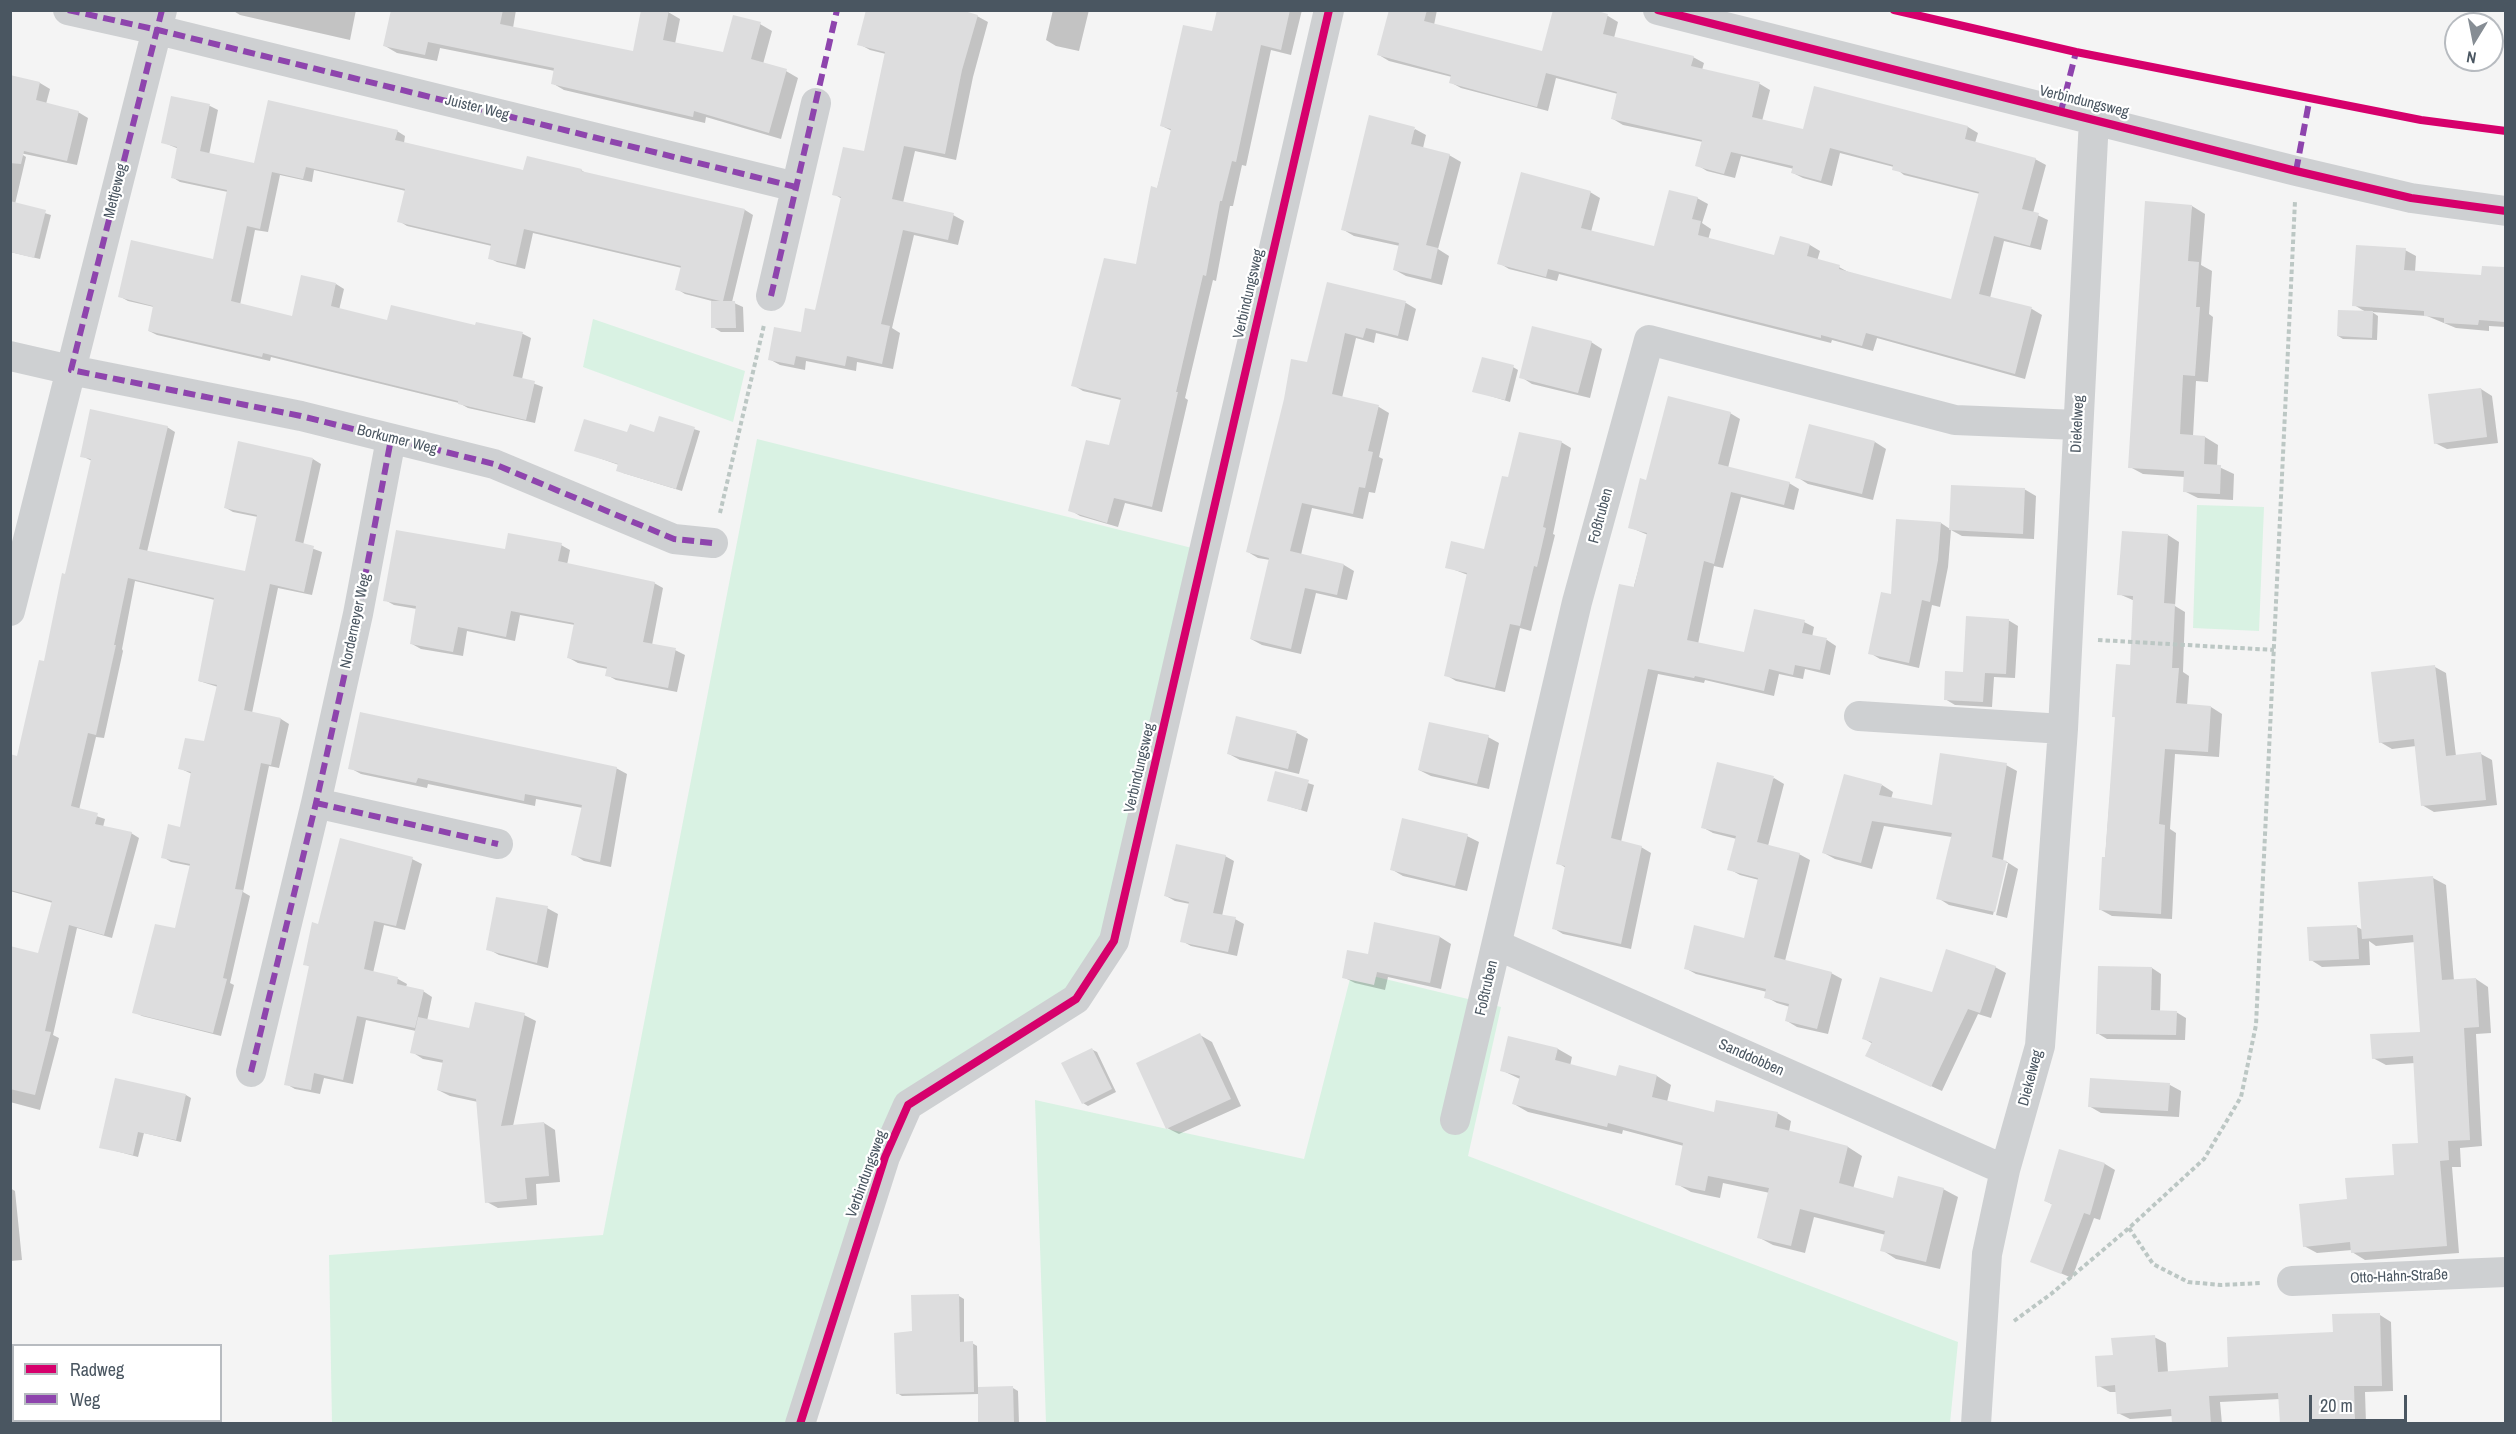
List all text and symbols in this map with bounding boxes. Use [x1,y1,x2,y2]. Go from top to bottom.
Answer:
north arrow [2444,12,2504,72]
text: N [2465,46,2478,69]
street label: Verbindungsweg [2037,82,2131,122]
street label: Juister Weg [443,91,511,125]
street label: Mettjeweg [100,162,132,220]
street label: Verbindungsweg [1230,247,1268,341]
street label: Diekelweg [2068,395,2088,453]
street label: Borkumer Weg [355,421,439,459]
street label: Foßtruben [1585,487,1617,545]
street label: Norderneyer Weg [337,572,375,670]
street label: Verbindungsweg [1121,721,1159,815]
street label: Foßtruben [1472,959,1502,1017]
street label: Sanddobben [1715,1036,1787,1080]
street label: Diekelweg [2015,1048,2047,1108]
street label: Verbindungsweg [843,1128,891,1220]
street label: Otto-Hahn-Straße [2350,1266,2448,1288]
legend [12,1344,222,1422]
text: Radweg [70,1357,124,1382]
scale bar [2312,1383,2410,1421]
text: Weg [70,1387,100,1412]
text: 20 m [2320,1393,2353,1418]

